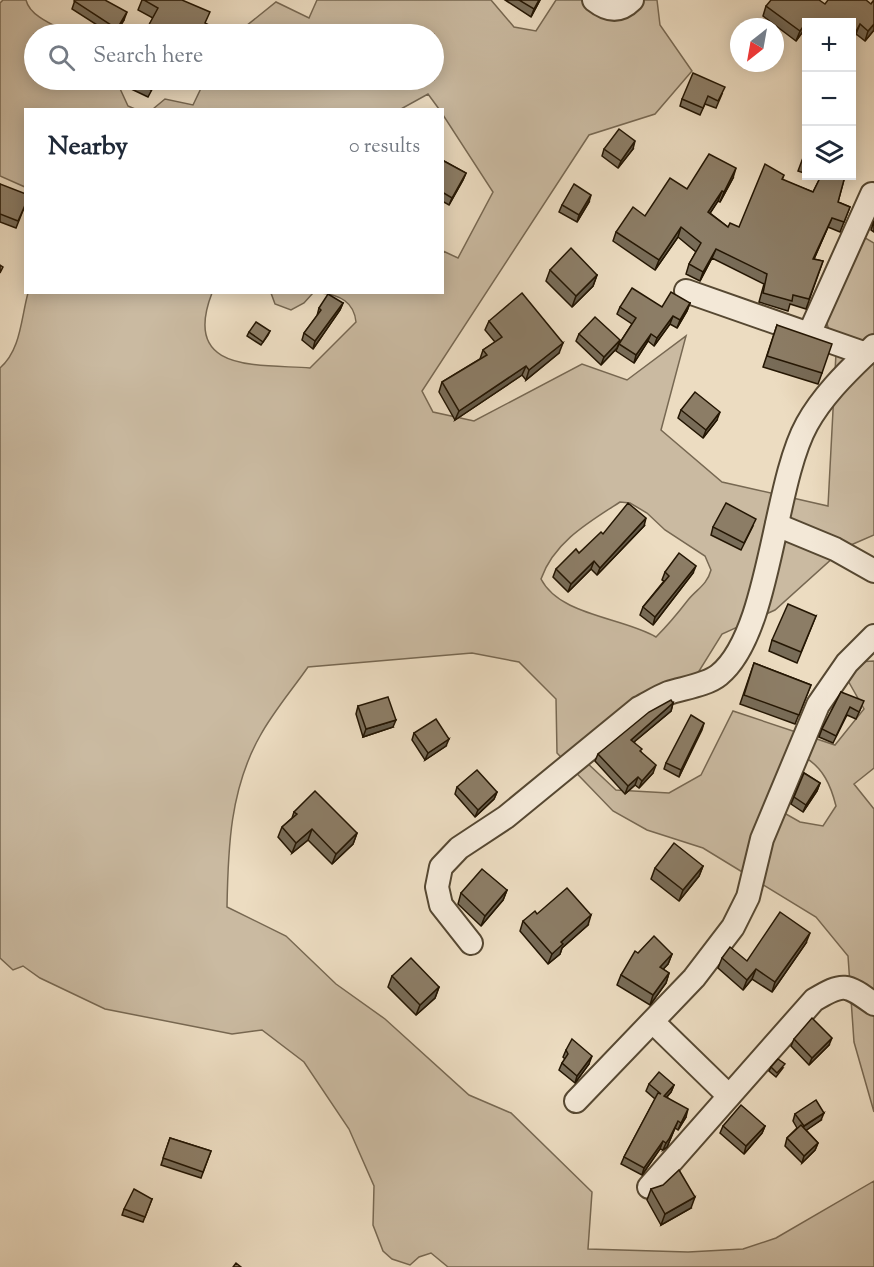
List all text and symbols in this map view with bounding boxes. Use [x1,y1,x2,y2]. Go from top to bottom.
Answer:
north arrow [730,18,784,72]
map controls [802,18,856,180]
button: + [802,18,856,72]
search box [24,24,444,90]
icon: search [45,41,78,74]
text: Search here [93,41,203,73]
button: − [802,72,856,126]
button: layers [802,126,856,180]
text: Nearby [48,129,128,166]
text: 0 results [349,133,420,162]

